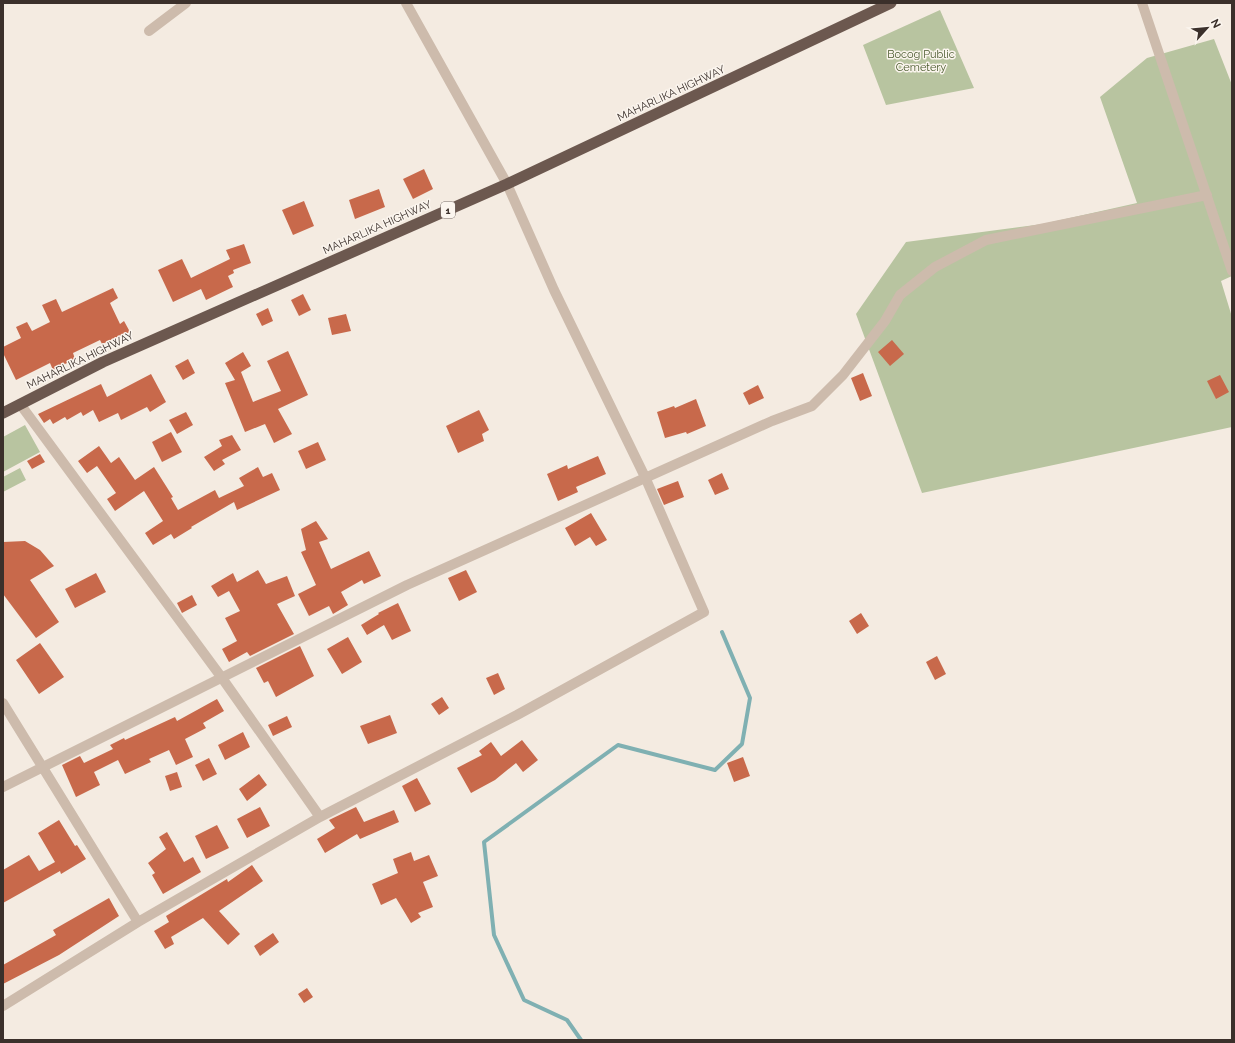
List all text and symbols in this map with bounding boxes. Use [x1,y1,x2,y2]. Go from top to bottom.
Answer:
north arrow [1187,8,1227,48]
text: N [1208,17,1223,30]
park label: Bocog Public Cemetery [887,48,955,74]
street label: MAHARLIKA HIGHWAY [615,63,727,124]
street label: MAHARLIKA HIGHWAY [321,198,433,257]
road number: 1 [441,202,455,218]
street label: MAHARLIKA HIGHWAY [25,329,136,392]

